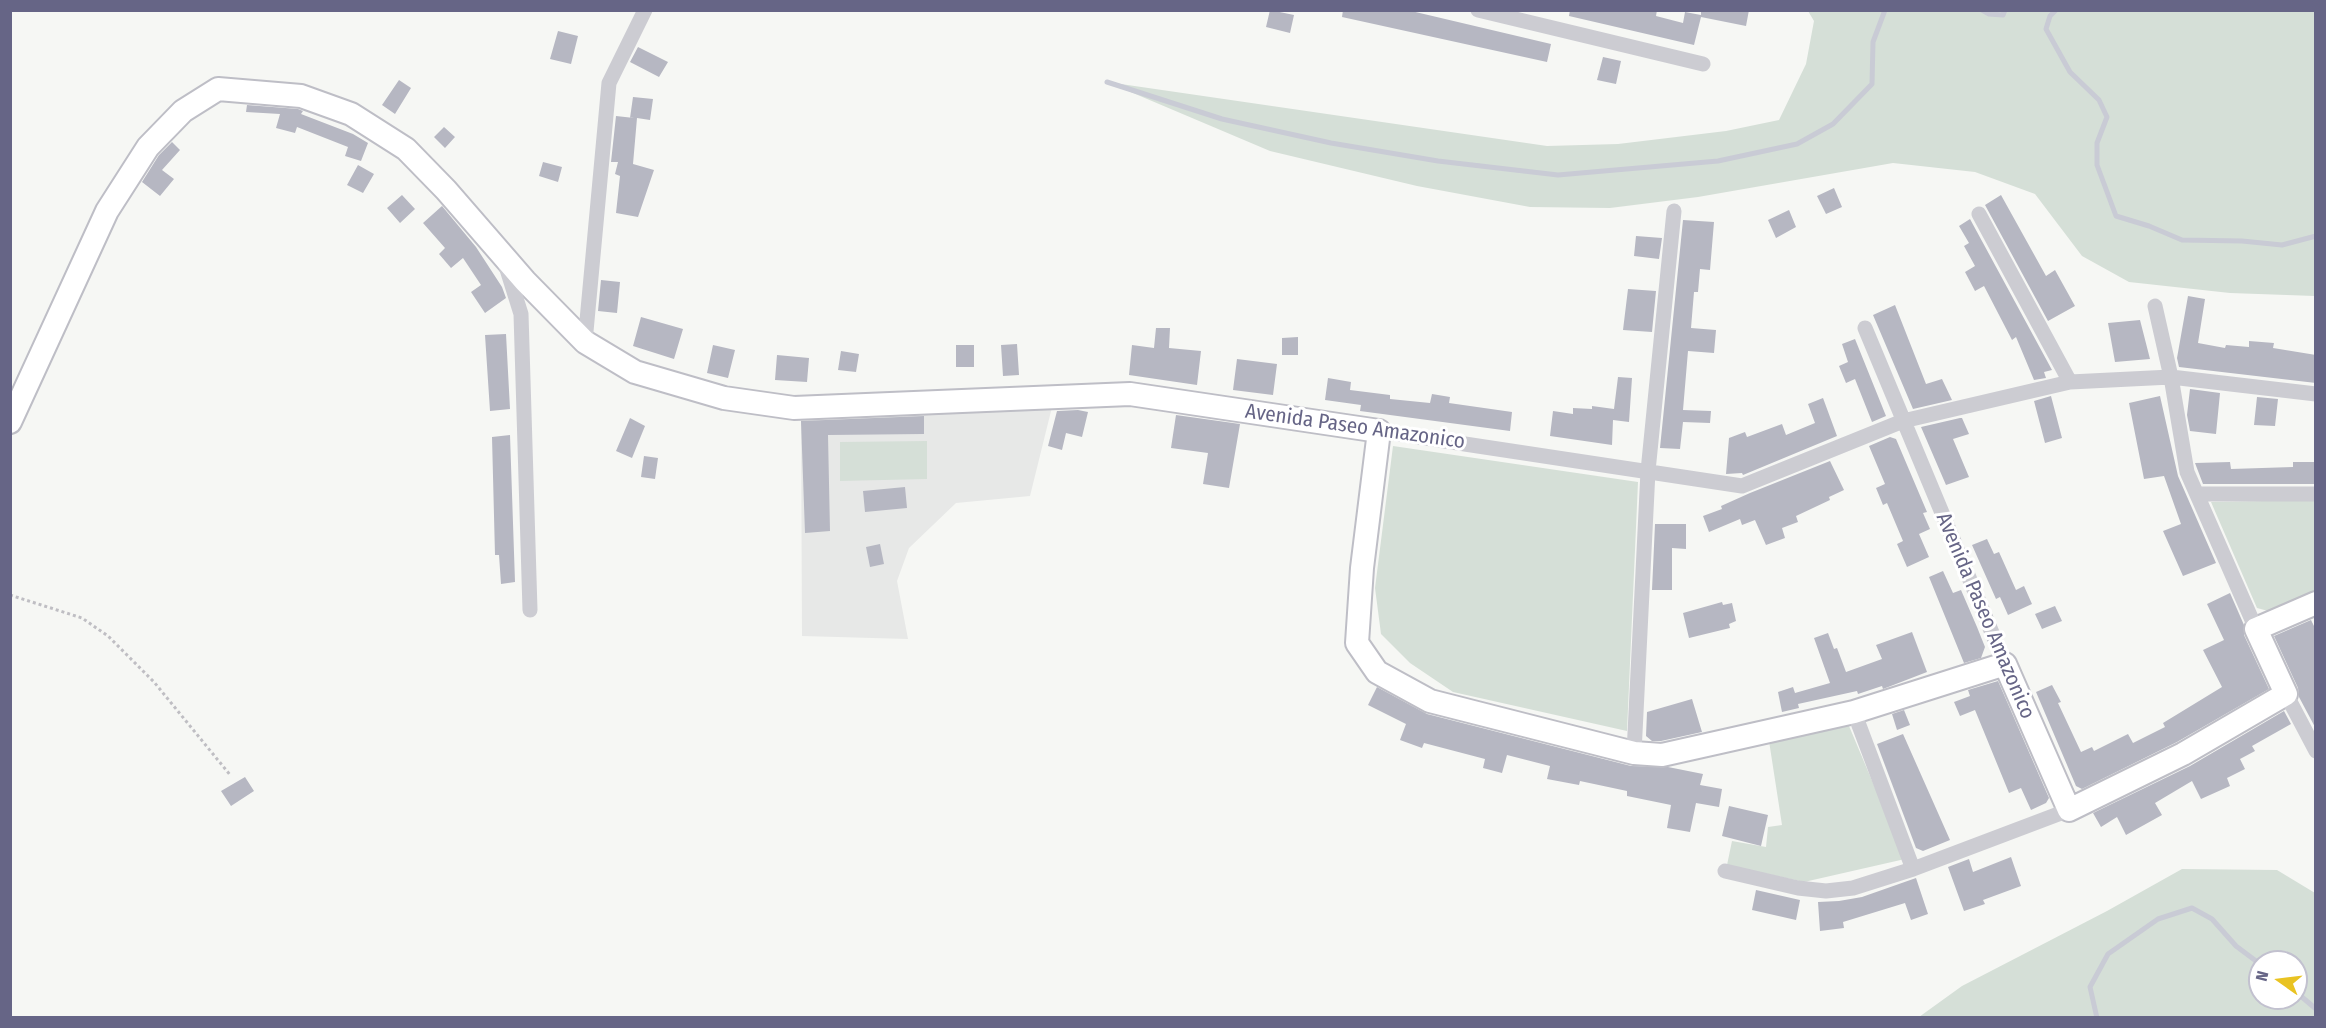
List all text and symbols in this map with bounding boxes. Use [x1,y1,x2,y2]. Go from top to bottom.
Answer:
street label: Avenida Paseo Amazonico [1244,399,1466,455]
street label: Avenida Paseo Amazonico [1930,509,2040,723]
north arrow [2248,950,2308,1010]
text: N [2252,969,2272,983]

